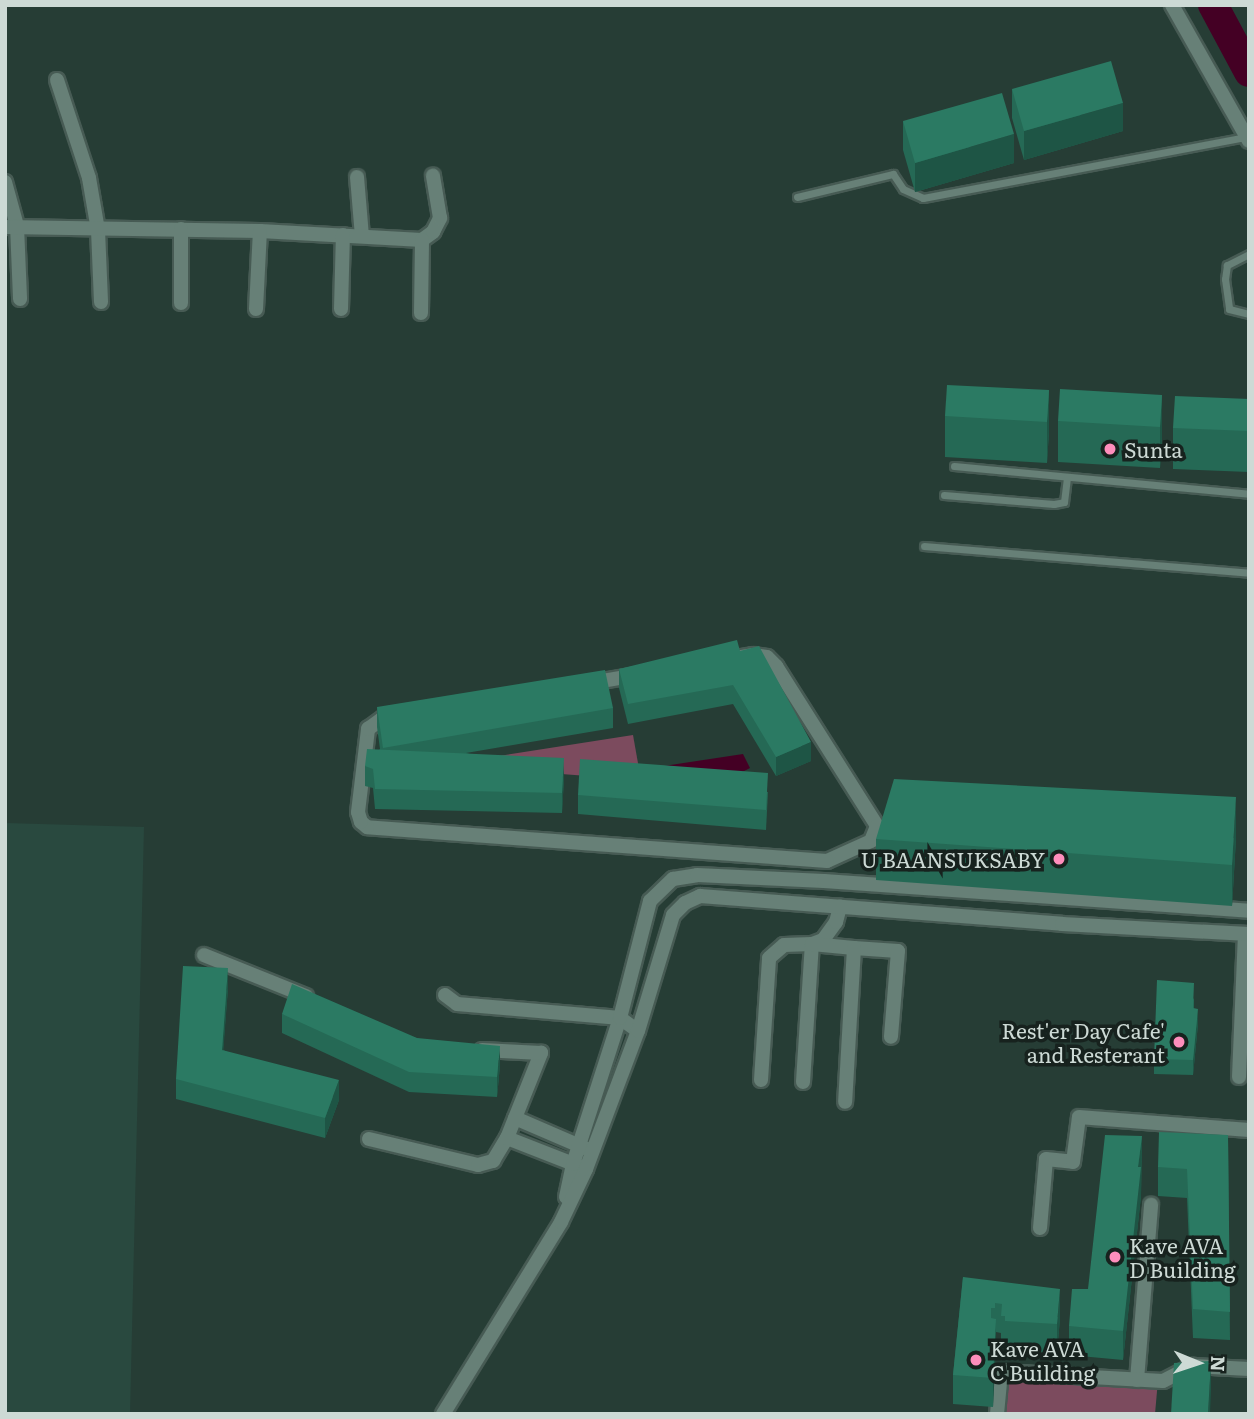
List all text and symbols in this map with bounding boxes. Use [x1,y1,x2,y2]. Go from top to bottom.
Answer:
place label: Sunta [1124,436,1183,462]
marker: Sunta [1102,441,1118,457]
place label: U BAANSUKSABY [861,846,1045,872]
marker: U BAANSUKSABY [1051,851,1067,867]
place label: Rest'er Day Cafe' and Resterant [1001,1017,1165,1067]
marker: Rest'er Day Cafe' and Resterant [1171,1034,1187,1050]
place label: Kave AVA D Building [1129,1232,1236,1282]
marker: Kave AVA D Building [1107,1249,1123,1265]
north arrow [1163,1328,1233,1398]
place label: Kave AVA C Building [990,1335,1095,1385]
marker: Kave AVA C Building [968,1352,984,1368]
text: N [1205,1355,1233,1372]

